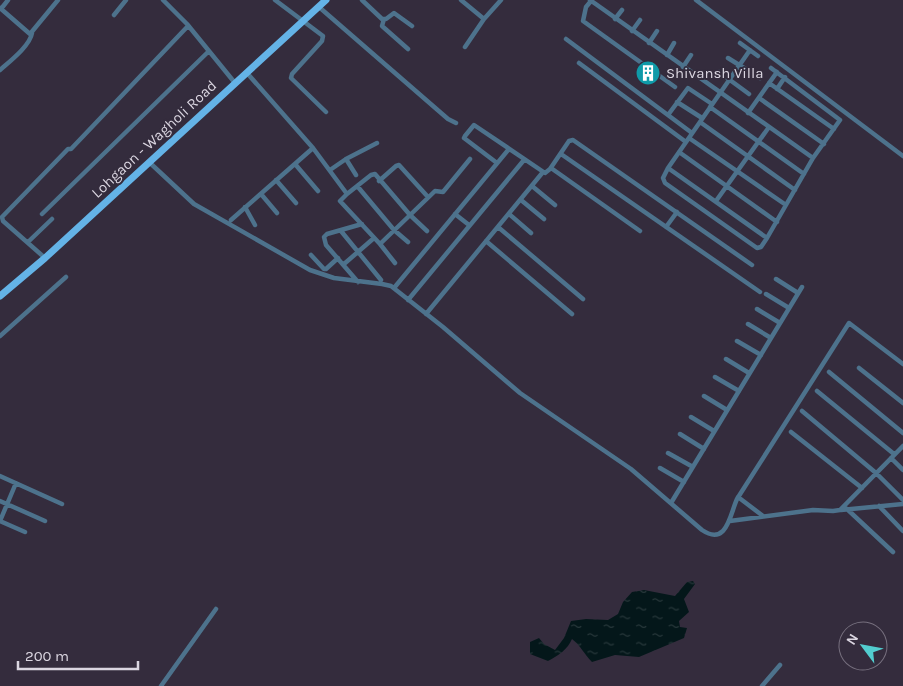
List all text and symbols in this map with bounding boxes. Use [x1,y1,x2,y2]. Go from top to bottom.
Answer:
building icon: Shivansh Villa [635,60,661,86]
place label: Shivansh Villa [666,64,764,82]
street label: Lohgaon - Wagholi Road [88,76,220,202]
north arrow [838,621,888,671]
text: N [843,631,862,648]
scale bar [18,638,138,670]
text: 200 m [25,647,69,665]

